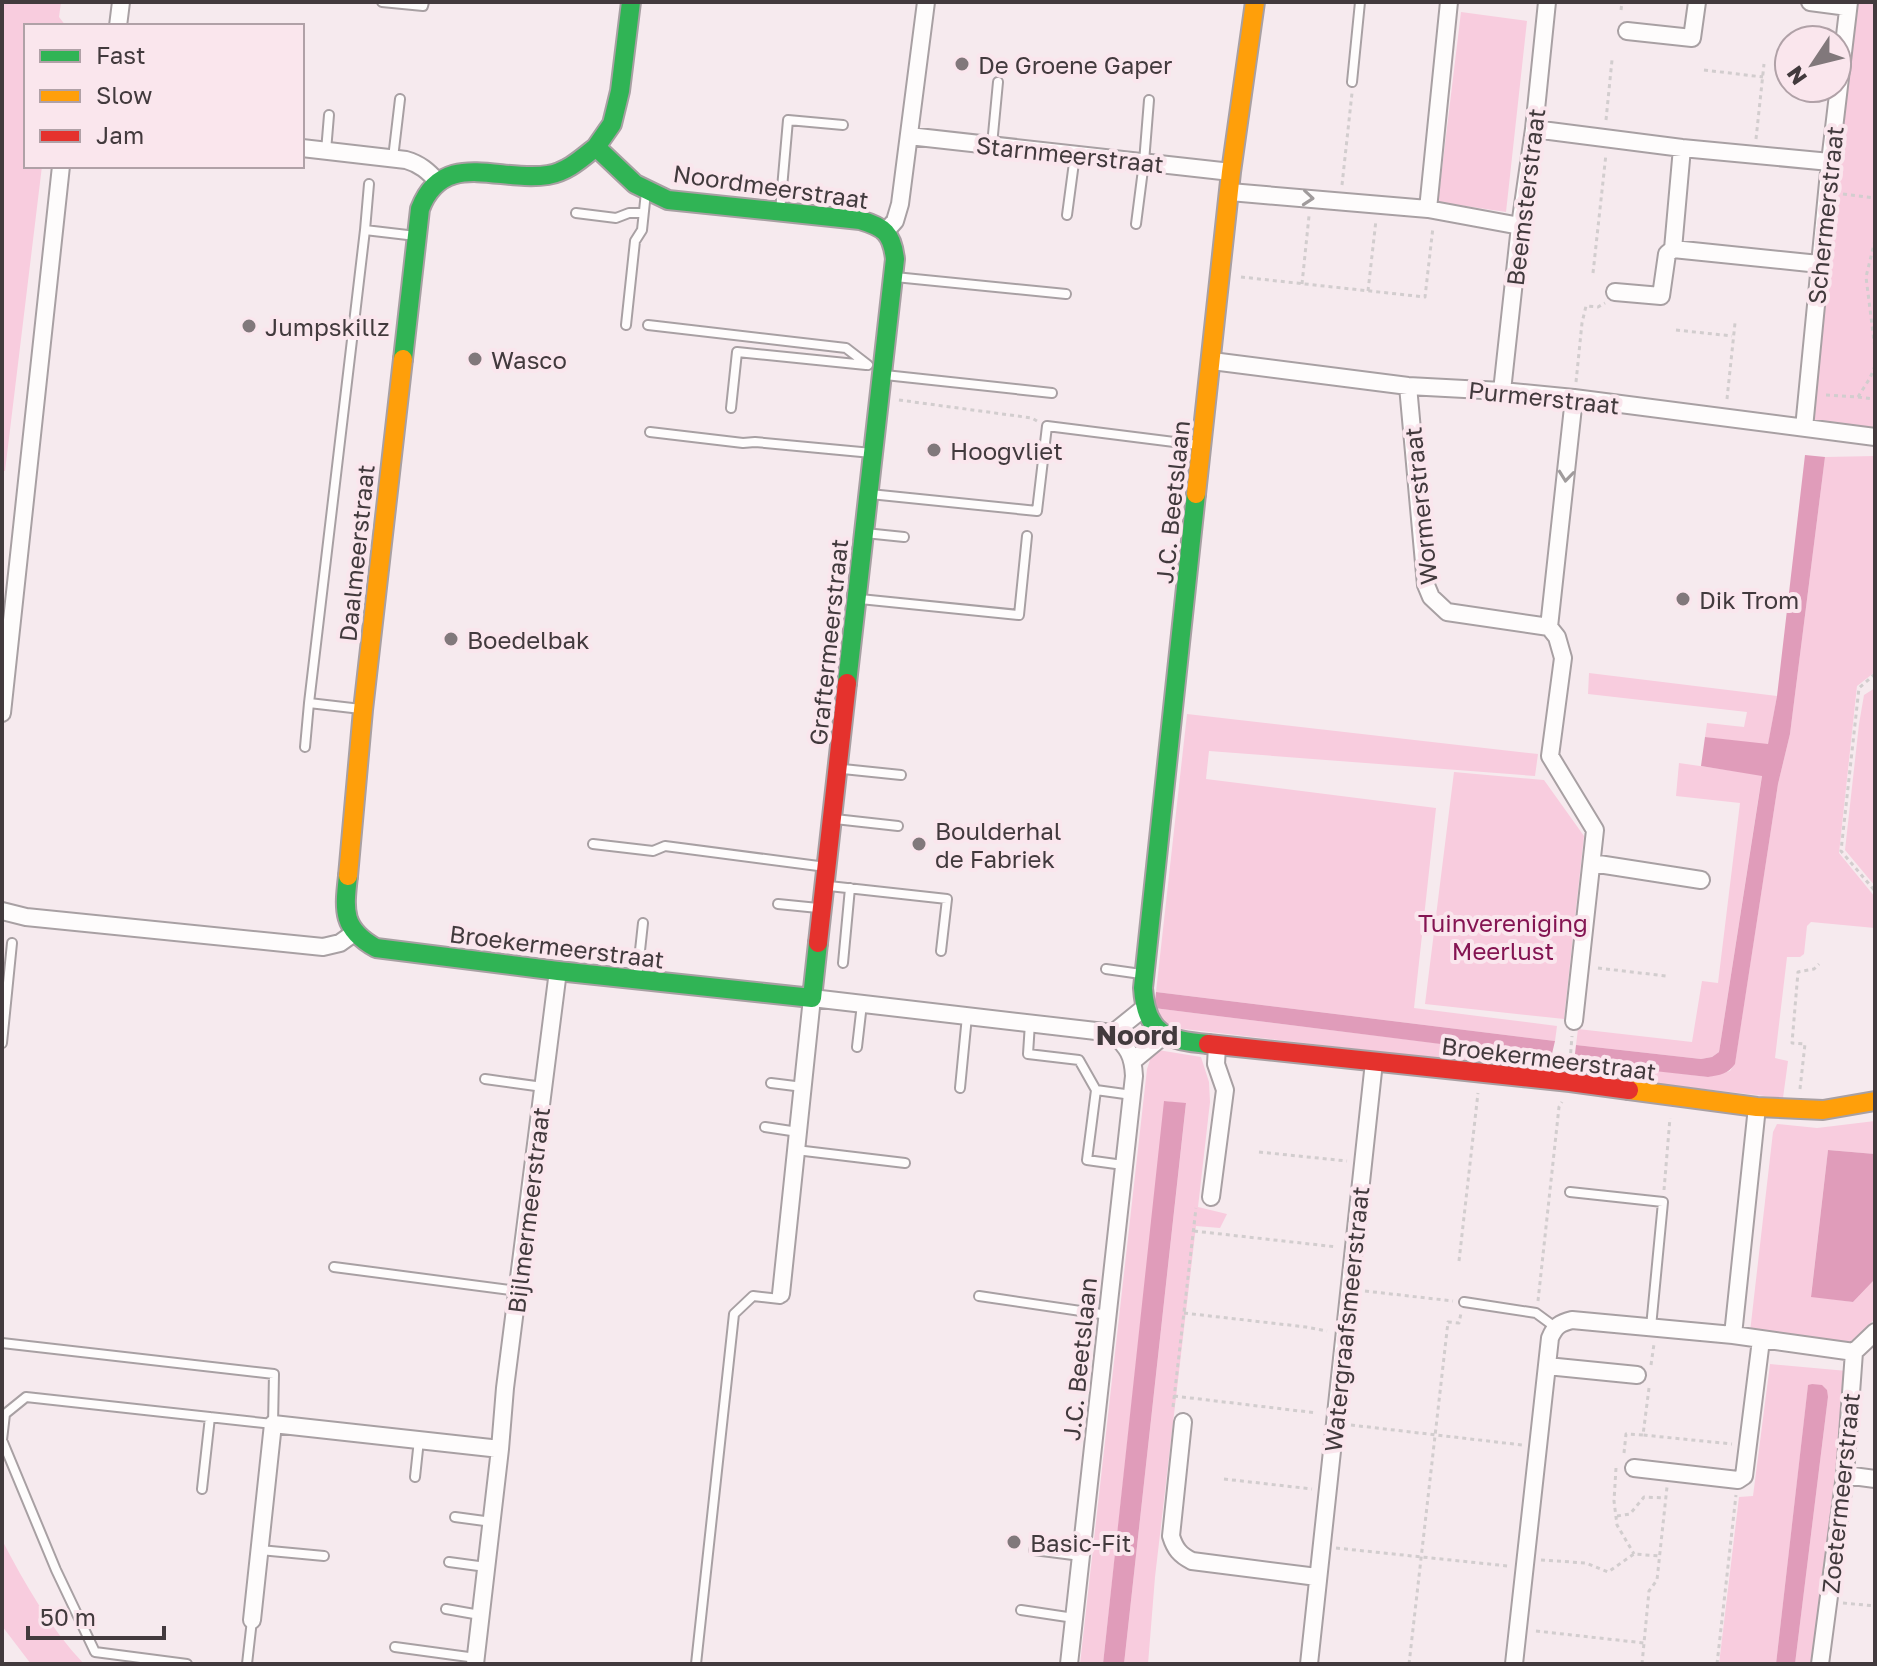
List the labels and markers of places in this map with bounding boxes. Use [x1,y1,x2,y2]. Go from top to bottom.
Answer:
place label: De Groene Gaper [978,50,1172,79]
marker: De Groene Gaper [953,55,971,73]
place label: Jumpskillz [265,312,389,341]
marker: Jumpskillz [240,317,258,335]
place label: Wasco [491,345,567,374]
marker: Wasco [466,350,484,368]
place label: Hoogvliet [950,436,1063,465]
marker: Hoogvliet [925,441,943,459]
place label: Dik Trom [1699,585,1799,614]
marker: Dik Trom [1674,590,1692,608]
place label: Boedelbak [467,625,590,654]
marker: Boedelbak [442,630,460,648]
place label: Boulderhal de Fabriek [935,816,1061,873]
marker: Boulderhal de Fabriek [910,835,928,853]
place label: Basic-Fit [1030,1528,1131,1557]
marker: Basic-Fit [1005,1533,1023,1551]

